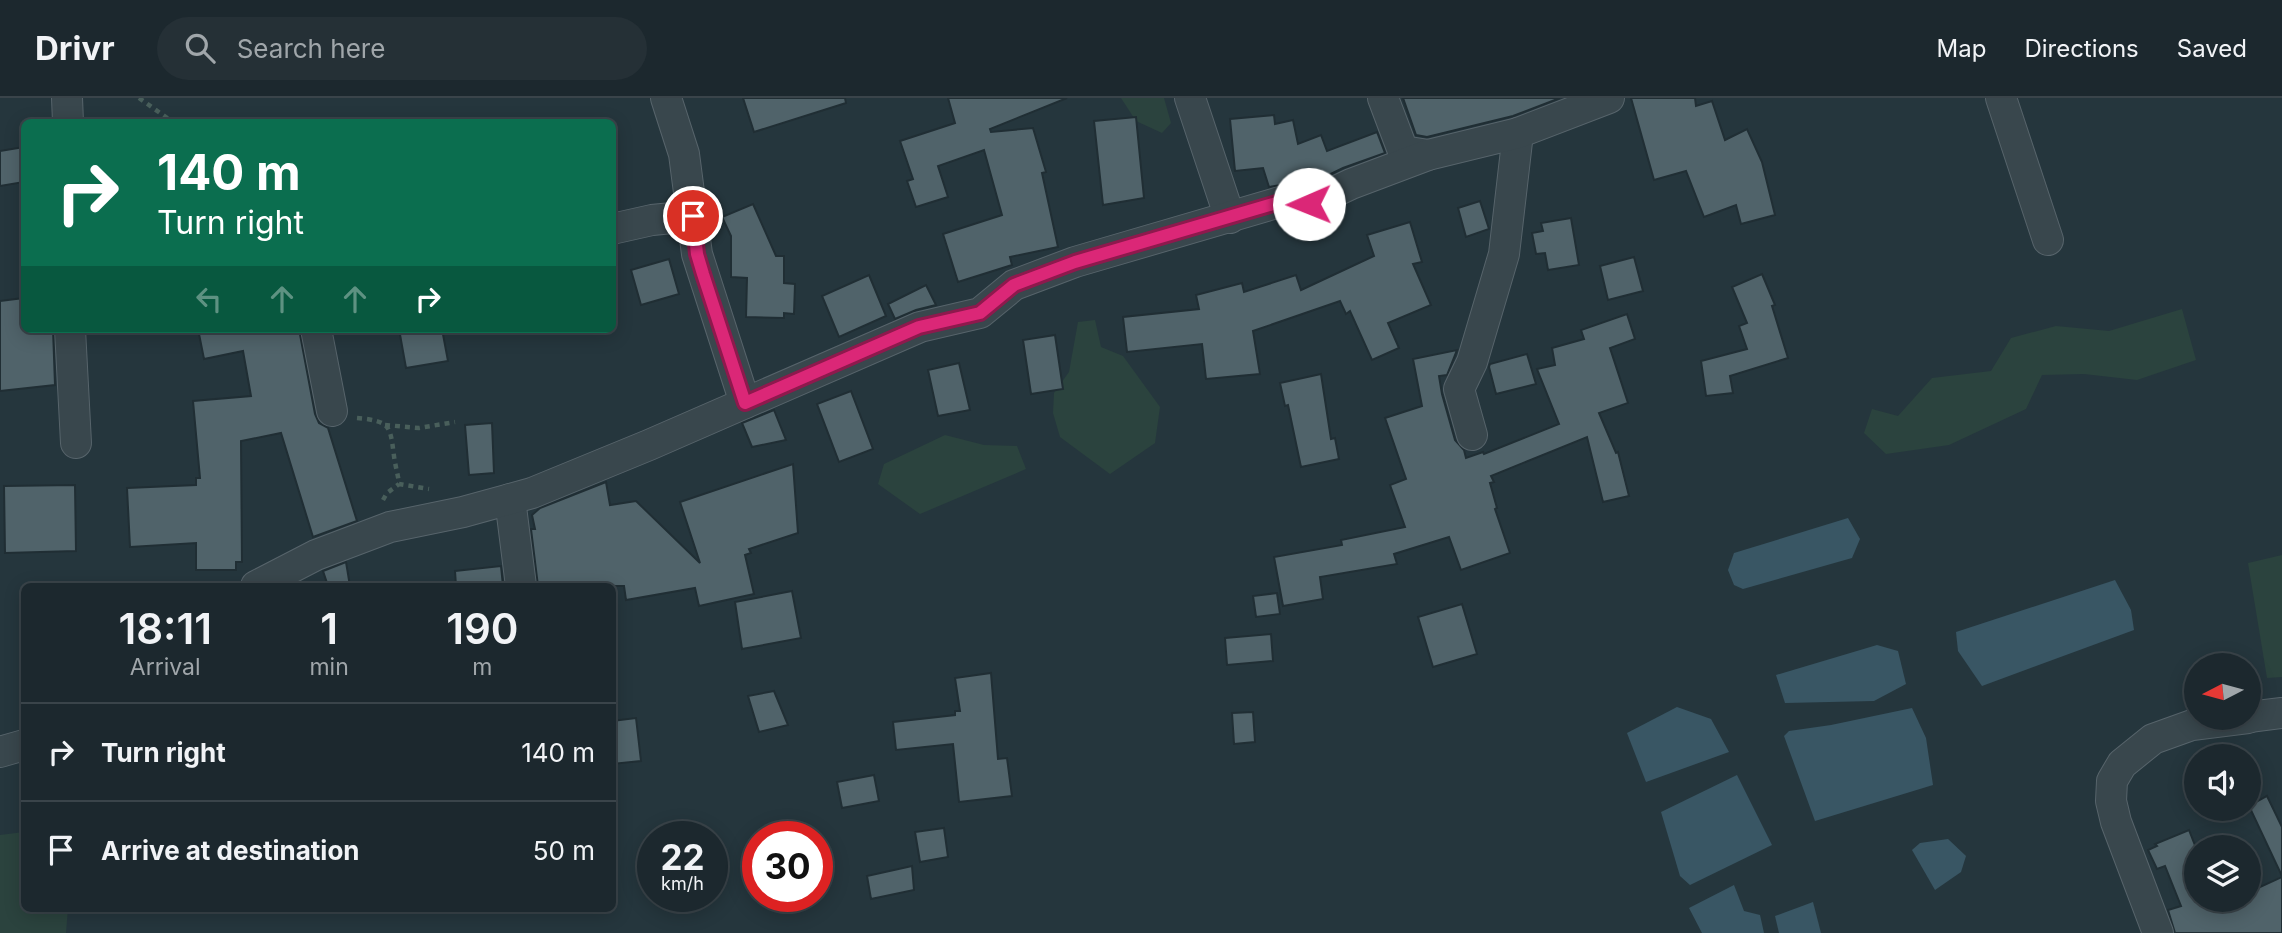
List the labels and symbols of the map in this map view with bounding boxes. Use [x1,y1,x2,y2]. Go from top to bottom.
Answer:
position arrow [1272,167,1346,241]
pin [663,186,723,246]
north arrow [2184,653,2261,730]
speed limit sign: 30 [742,821,833,912]

